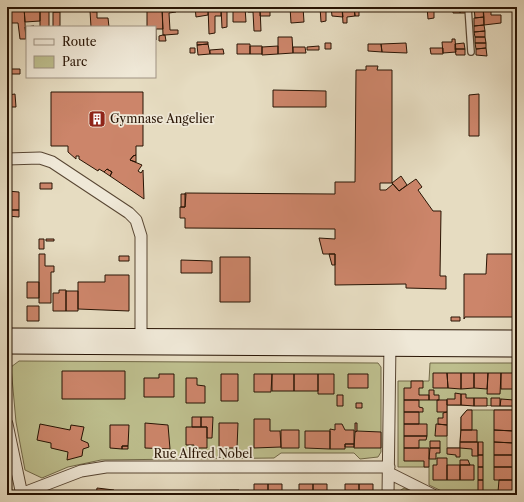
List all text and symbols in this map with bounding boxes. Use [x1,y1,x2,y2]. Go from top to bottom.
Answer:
legend [26,26,156,78]
text: Route [62,34,97,49]
text: Parc [62,54,87,69]
building icon: Gymnase Angelier [87,109,107,129]
place label: Gymnase Angelier [110,111,214,126]
street label: Rue Alfred Nobel [154,446,253,461]

